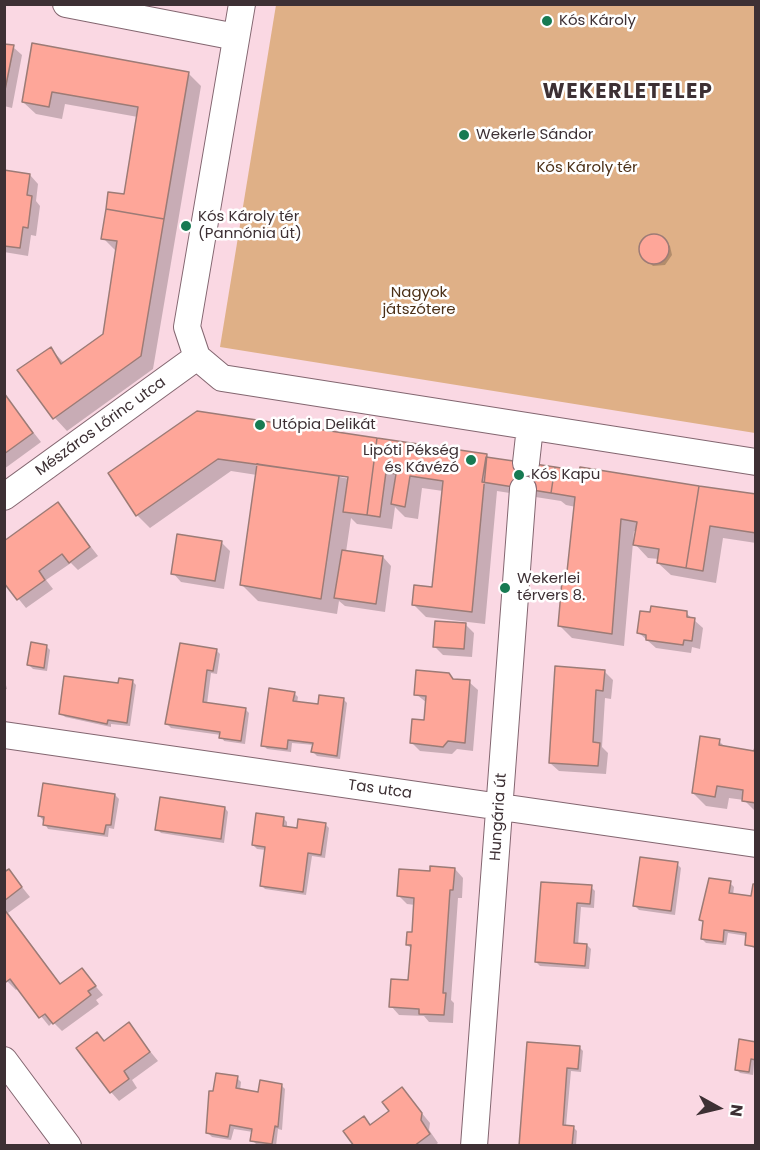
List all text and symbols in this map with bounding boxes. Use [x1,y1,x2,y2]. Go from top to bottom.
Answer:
place label: Kós Károly [559,12,636,30]
marker: Kós Károly [540,14,554,28]
district label: WEKERLETELEP [543,80,713,106]
place label: Wekerle Sándor [476,126,593,144]
marker: Wekerle Sándor [457,128,471,142]
park label: Kós Károly tér [536,159,638,177]
place label: Kós Károly tér (Pannónia út) [198,208,302,243]
marker: Kós Károly tér (Pannónia út) [179,219,193,233]
park label: Nagyok játszótere [382,284,456,319]
street label: Mészáros Lőrinc utca [32,374,170,480]
place label: Utópia Delikát [272,416,376,434]
marker: Utópia Delikát [253,418,267,432]
place label: Lipóti Pékség és Kávézó [363,442,459,477]
marker: Lipóti Pékség és Kávézó [464,453,478,467]
place label: Kós Kapu [531,466,600,484]
marker: Kós Kapu [512,468,526,482]
place label: Wekerlei térvers 8. [517,570,585,605]
marker: Wekerlei térvers 8. [498,581,512,595]
street label: Hungária út [487,772,511,862]
street label: Tas utca [347,777,413,803]
north arrow [688,1078,748,1138]
text: N [724,1103,749,1118]

